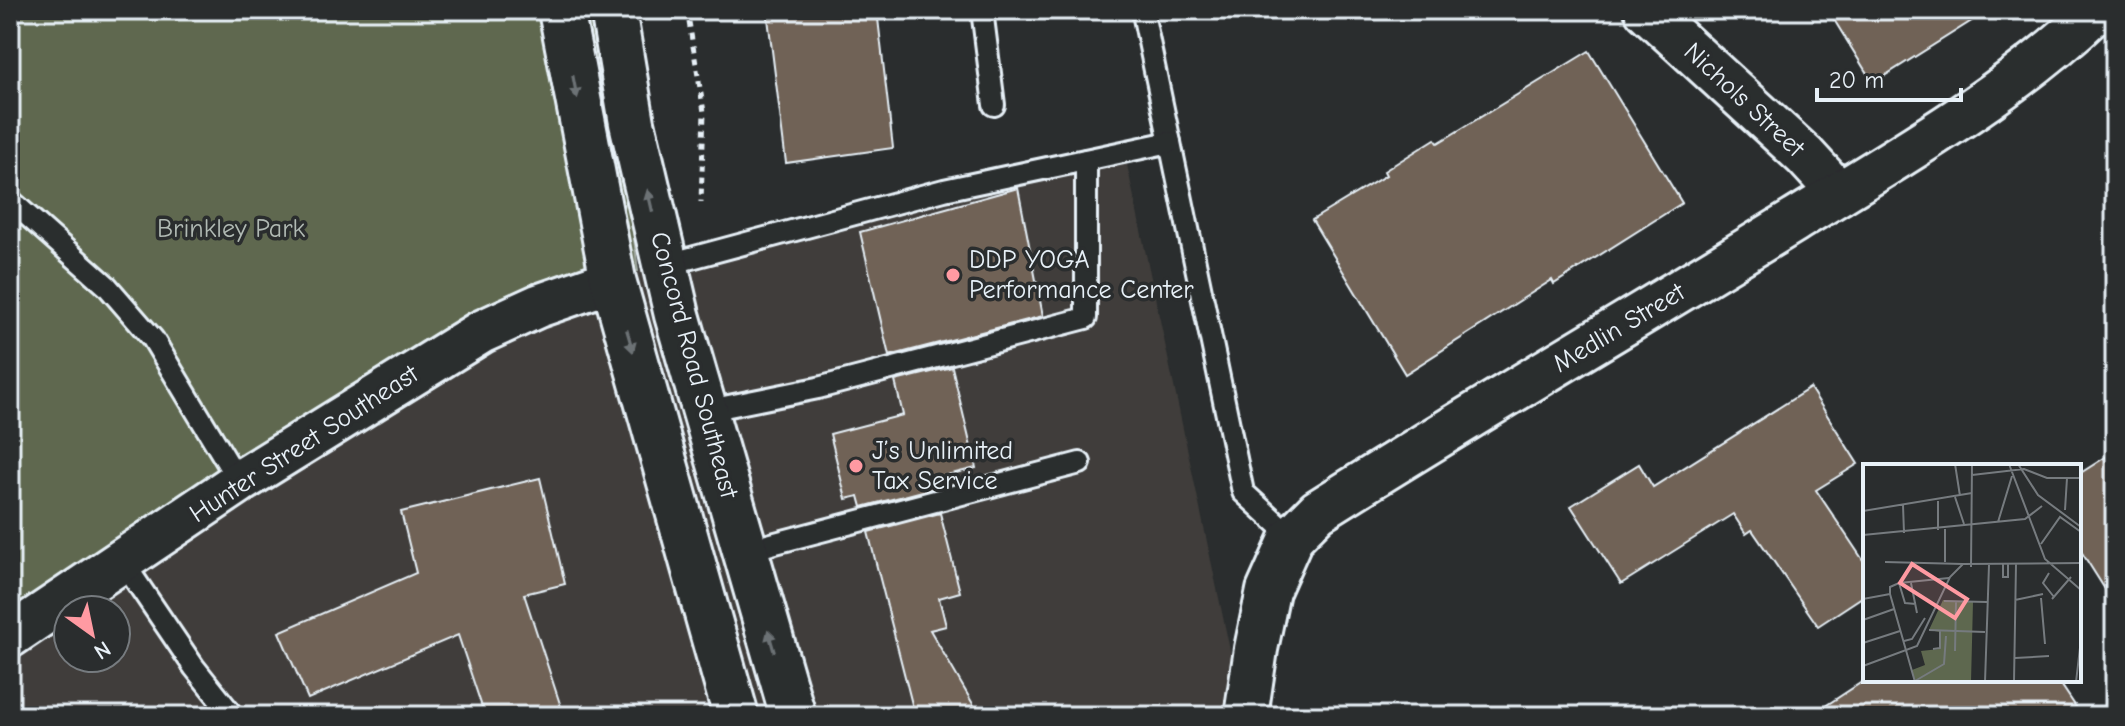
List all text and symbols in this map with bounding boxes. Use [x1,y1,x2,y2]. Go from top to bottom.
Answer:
street label: Nichols Street [1678,37,1812,164]
scale bar [1817,52,1961,102]
text: 20 m [1829,66,1884,94]
one-way arrow [569,75,581,100]
one-way arrow [643,189,656,214]
park label: Brinkley Park [157,214,305,244]
street label: Concord Road Southeast [644,228,744,503]
place label: DDP YOGA Performance Center [969,245,1194,305]
marker: DDP YOGA Performance Center [944,266,962,284]
street label: Medlin Street [1548,276,1692,379]
one-way arrow [624,329,637,353]
street label: Hunter Street Southeast [184,358,425,529]
place label: J’s Unlimited Tax Service [872,436,1013,496]
marker: J’s Unlimited Tax Service [847,457,865,475]
inset map [1863,464,2081,682]
north arrow [52,594,132,674]
one-way arrow [764,629,777,653]
text: N [89,635,115,665]

